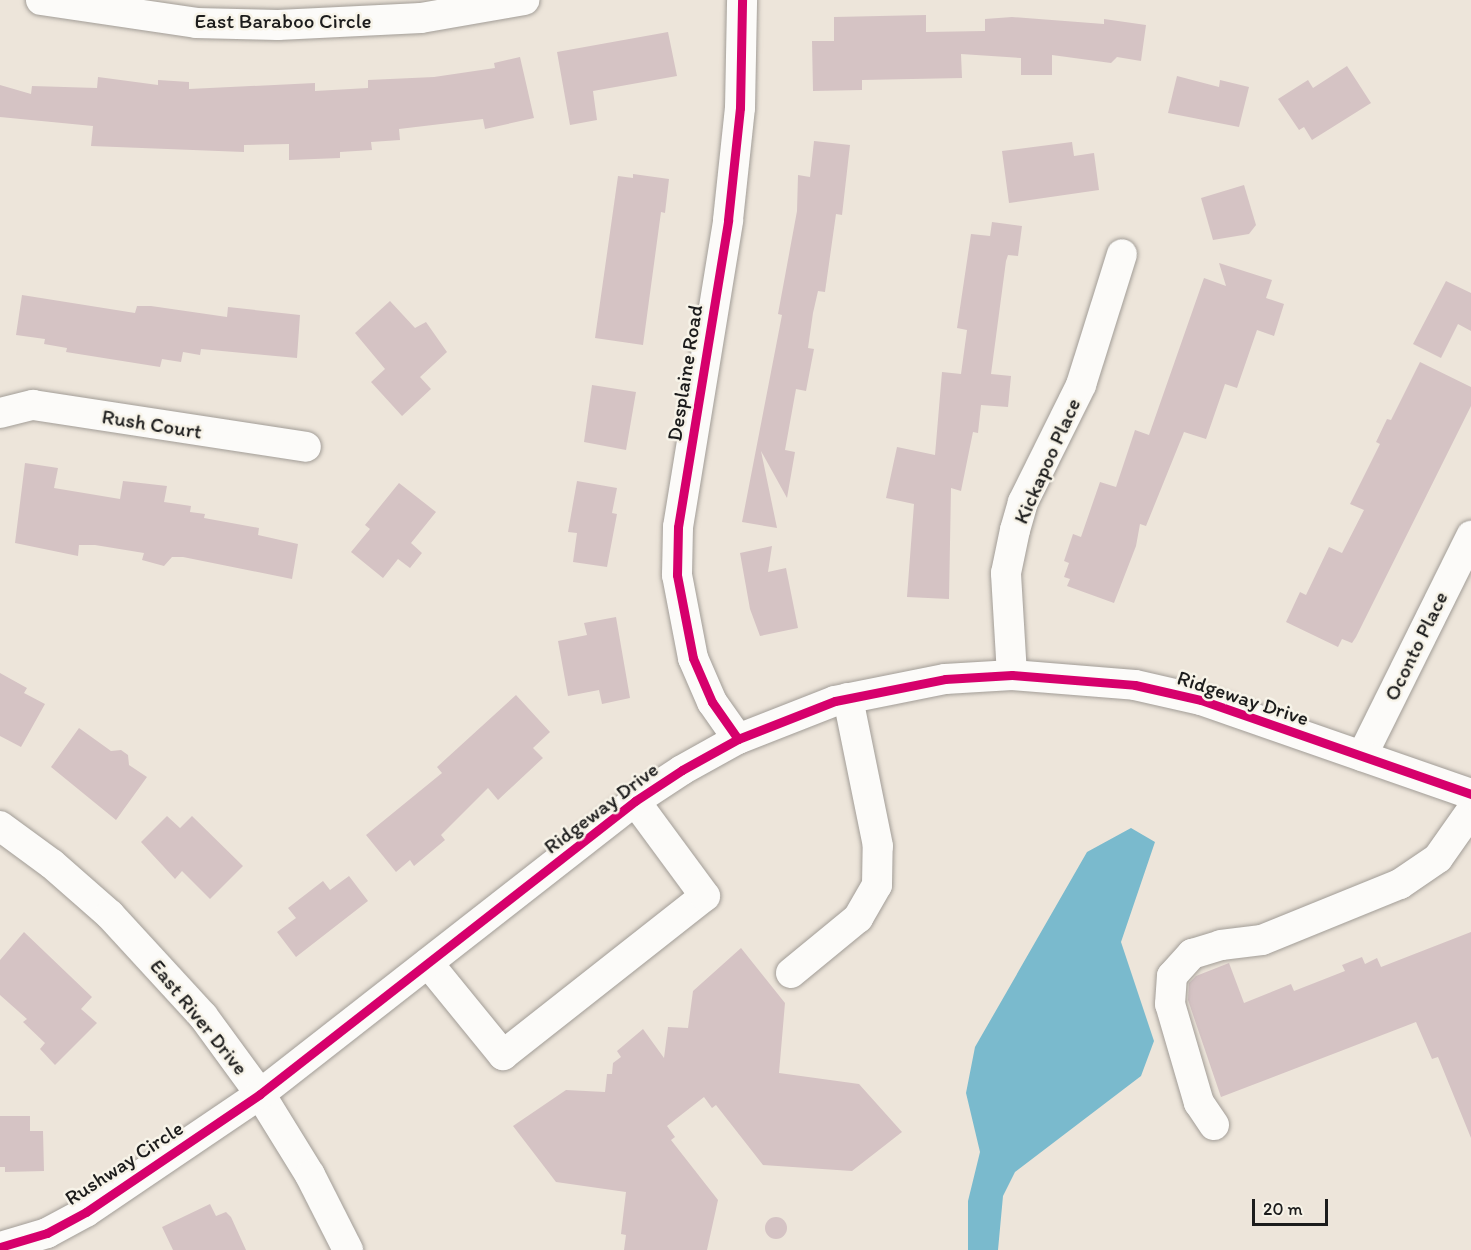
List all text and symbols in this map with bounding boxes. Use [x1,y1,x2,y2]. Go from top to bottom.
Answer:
street label: East Baraboo Circle [194,8,372,34]
street label: Desplaine Road [662,303,708,443]
street label: Kickapoo Place [1008,394,1086,528]
street label: Rush Court [100,404,204,444]
street label: Oconto Place [1379,587,1453,705]
street label: Ridgeway Drive [1174,665,1312,731]
street label: Ridgeway Drive [539,757,663,859]
street label: East River Drive [144,954,254,1080]
street label: Rushway Circle [60,1115,188,1211]
scale bar [1255,1187,1332,1225]
text: 20 m [1263,1198,1303,1220]

